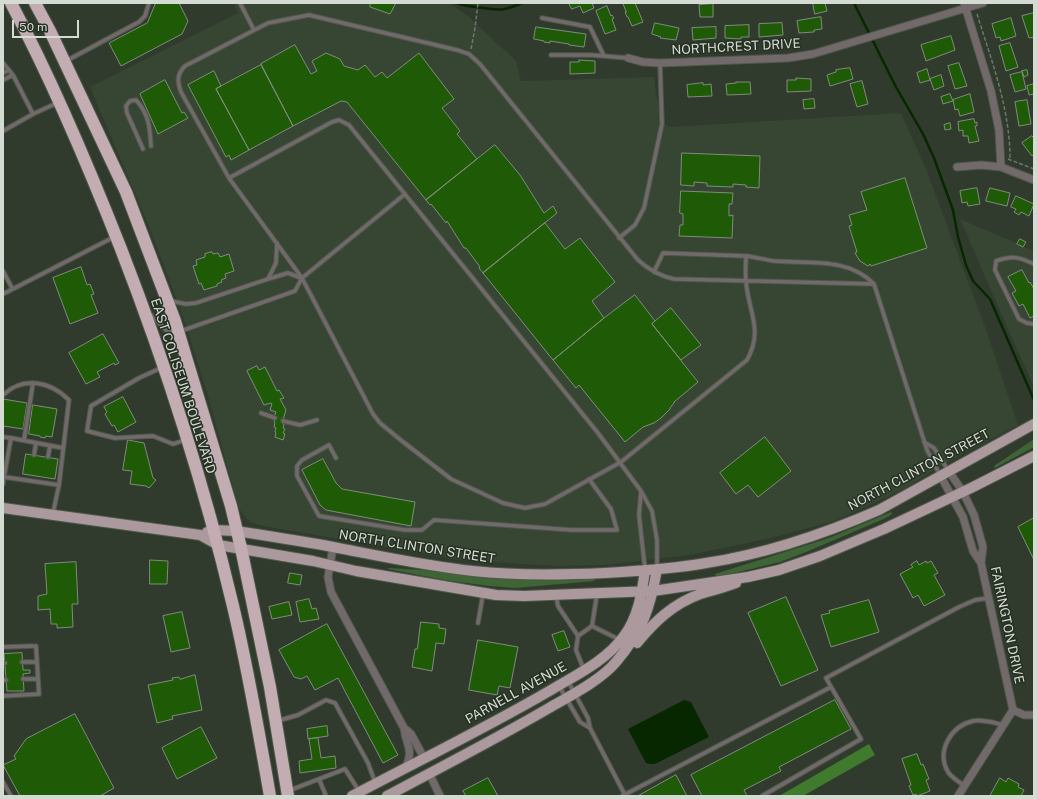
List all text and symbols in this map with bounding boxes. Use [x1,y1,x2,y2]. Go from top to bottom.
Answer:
scale bar [14,12,81,38]
text: 50 m [19,20,47,34]
street label: NORTHCREST DRIVE [671,36,801,58]
street label: EAST COLISEUM BOULEVARD [147,296,219,476]
street label: NORTH CLINTON STREET [846,426,992,514]
street label: NORTH CLINTON STREET [338,527,496,567]
street label: FAIRINGTON DRIVE [987,565,1027,685]
street label: PARNELL AVENUE [463,659,569,727]

